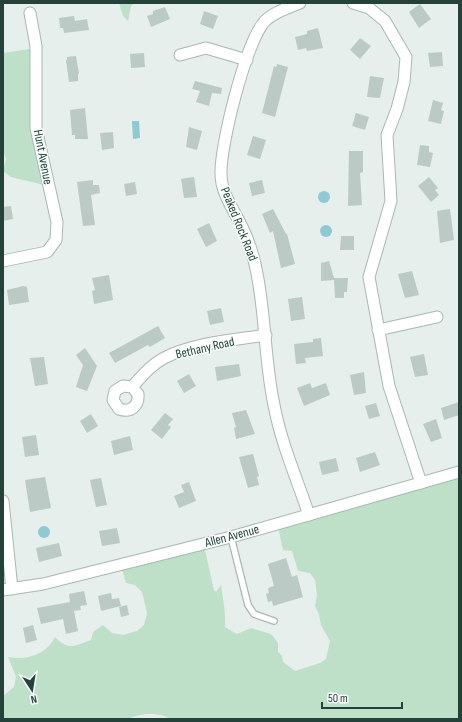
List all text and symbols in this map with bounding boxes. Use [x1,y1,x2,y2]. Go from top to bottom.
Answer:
street label: Hunt Avenue [30,128,56,186]
street label: Peaked Rock Road [217,185,261,263]
street label: Bethany Road [174,333,236,363]
street label: Allen Avenue [202,521,261,551]
north arrow [12,670,52,710]
scale bar [322,684,402,710]
text: 50 m [328,691,348,706]
text: N [30,692,38,706]

